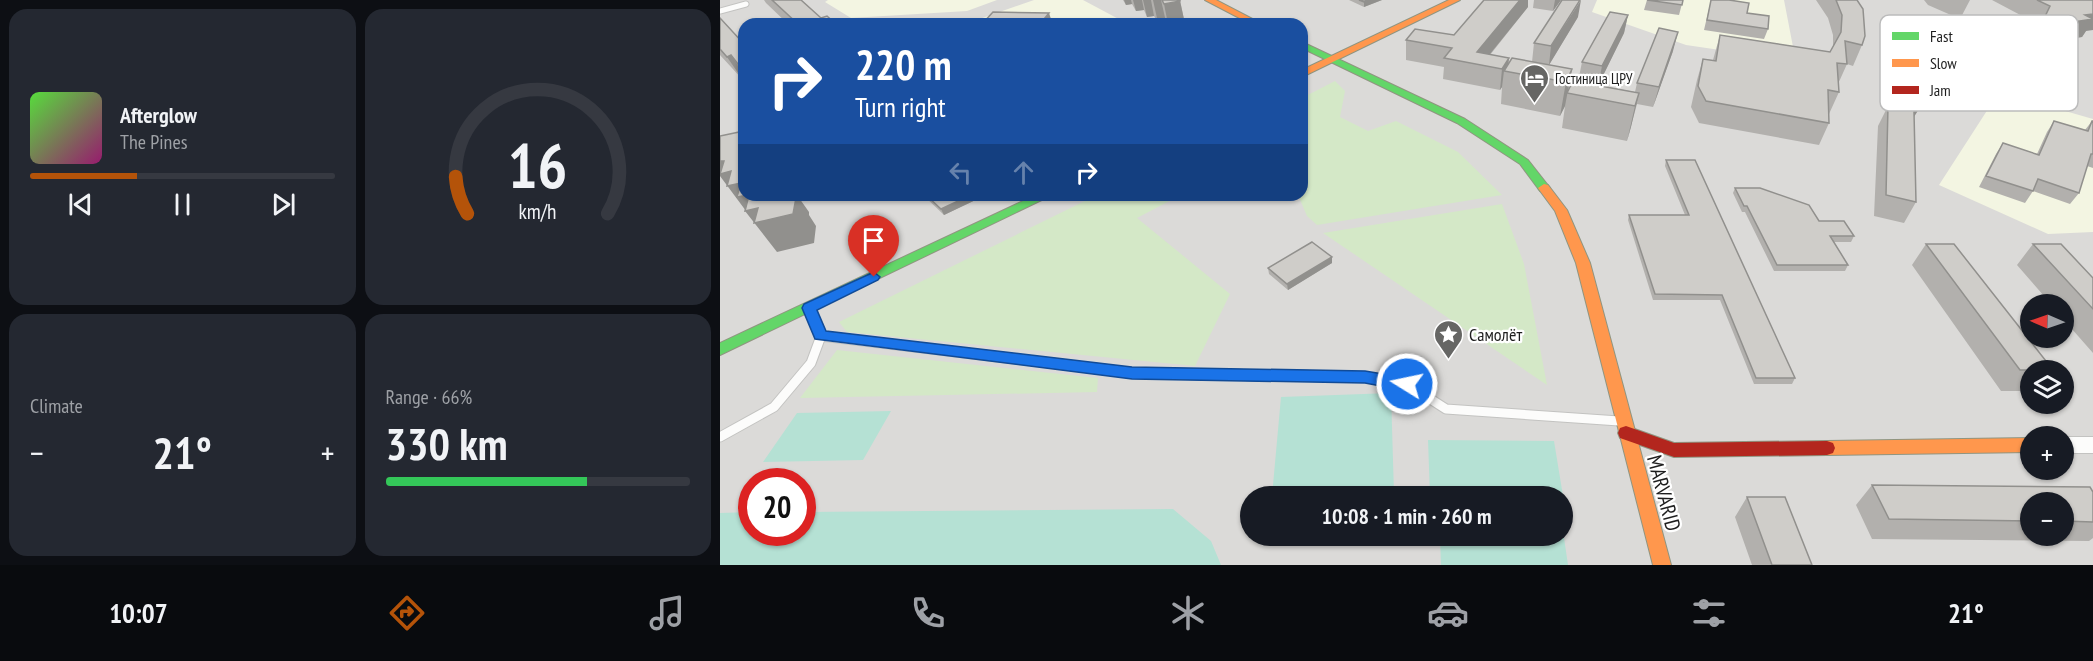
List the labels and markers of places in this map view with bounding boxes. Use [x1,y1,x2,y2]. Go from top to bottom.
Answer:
hotel icon: Гостиница ЦРУ [1518,62,1550,104]
place label: Гостиница ЦРУ [1555,69,1633,88]
pin [848,215,899,277]
place icon: Самолёт [1432,318,1464,360]
place label: Самолёт [1469,323,1522,346]

